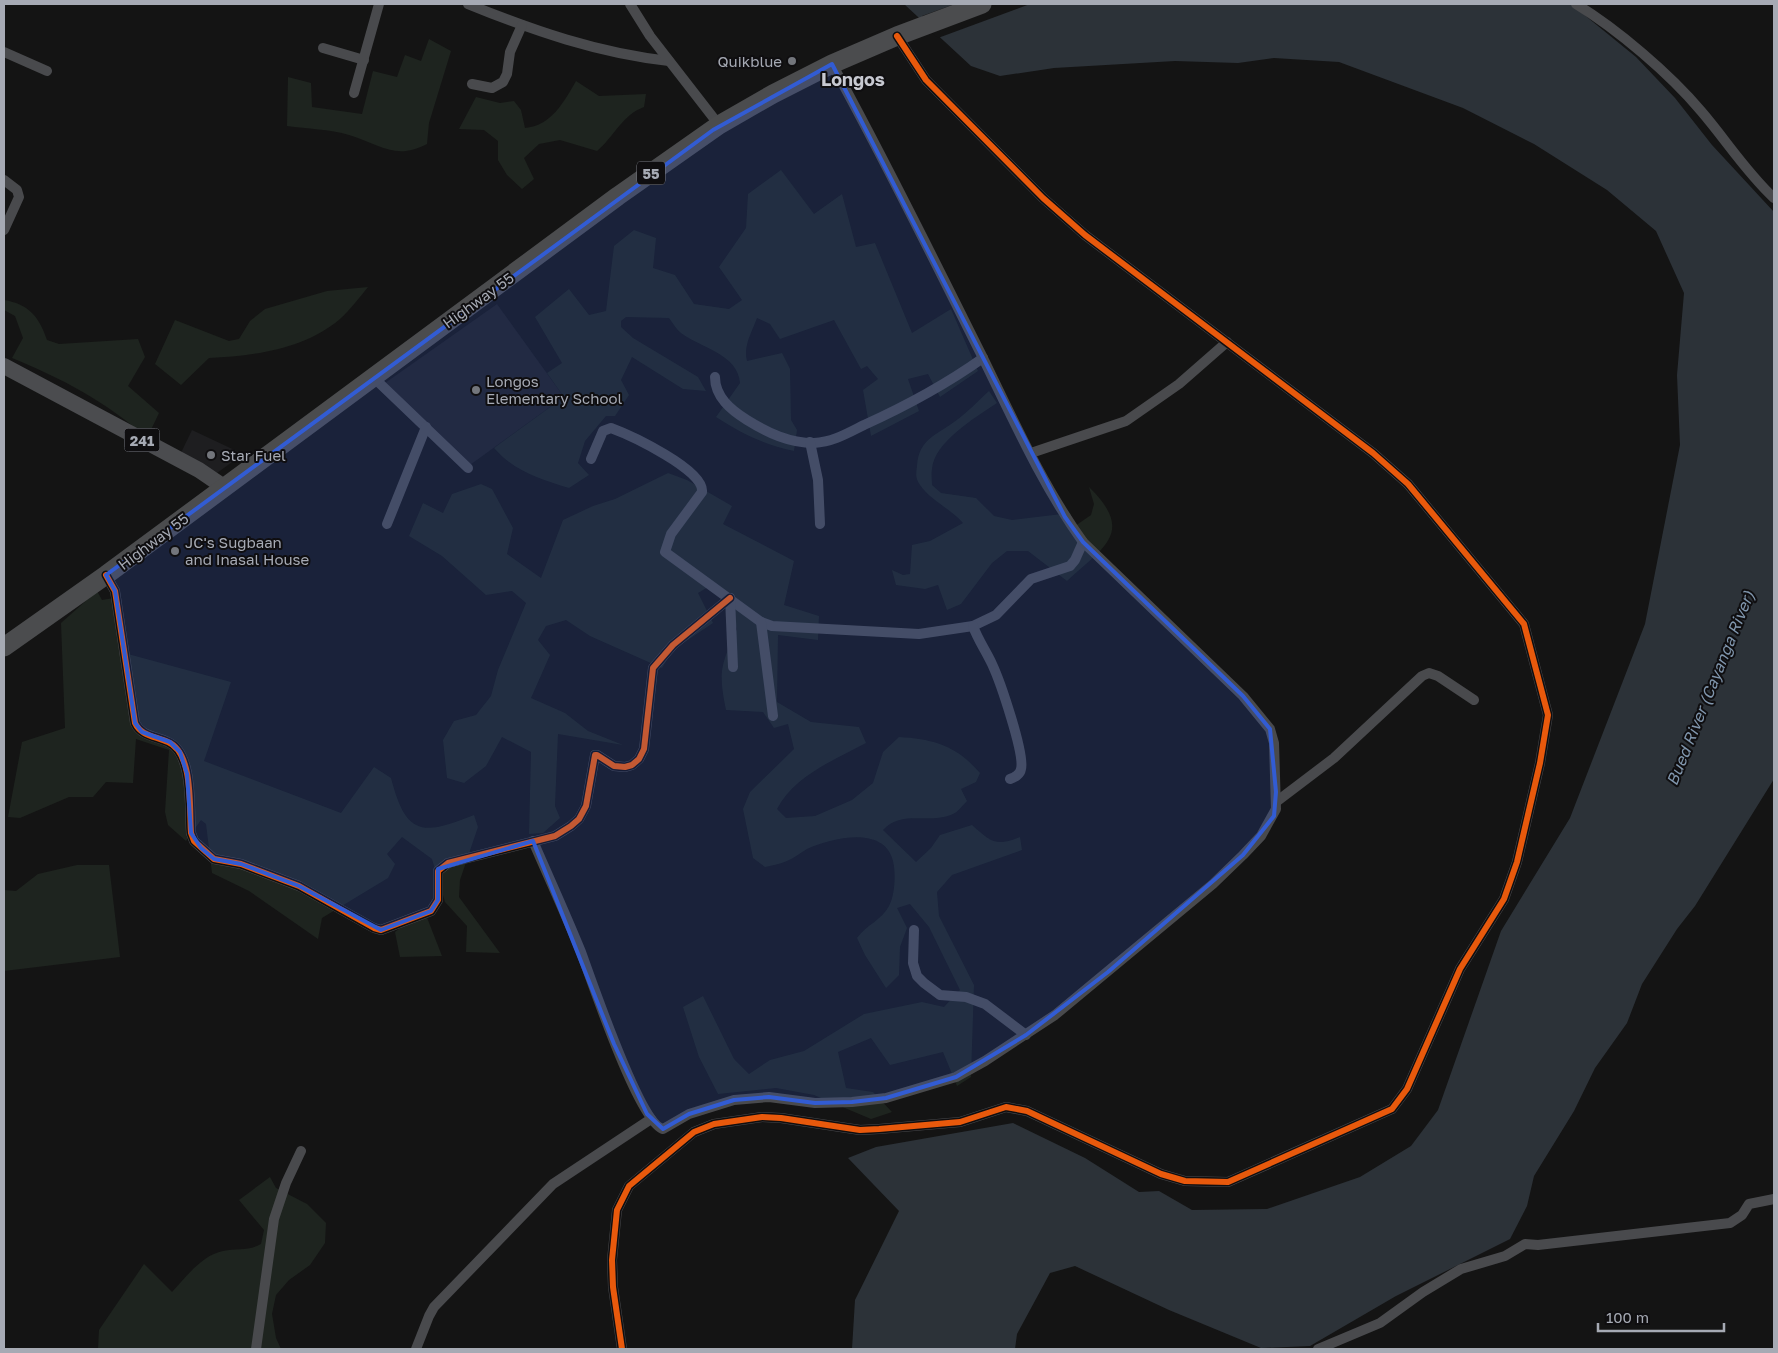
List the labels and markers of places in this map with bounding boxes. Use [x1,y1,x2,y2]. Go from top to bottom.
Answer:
place label: Quikblue [718,52,782,70]
marker: Quikblue [786,55,798,67]
place label: Longos Elementary School [486,372,622,407]
marker: Longos Elementary School [470,384,482,396]
place label: Star Fuel [221,446,286,464]
marker: Star Fuel [205,449,217,461]
place label: JC's Sugbaan and Inasal House [185,533,309,568]
marker: JC's Sugbaan and Inasal House [169,545,181,557]

